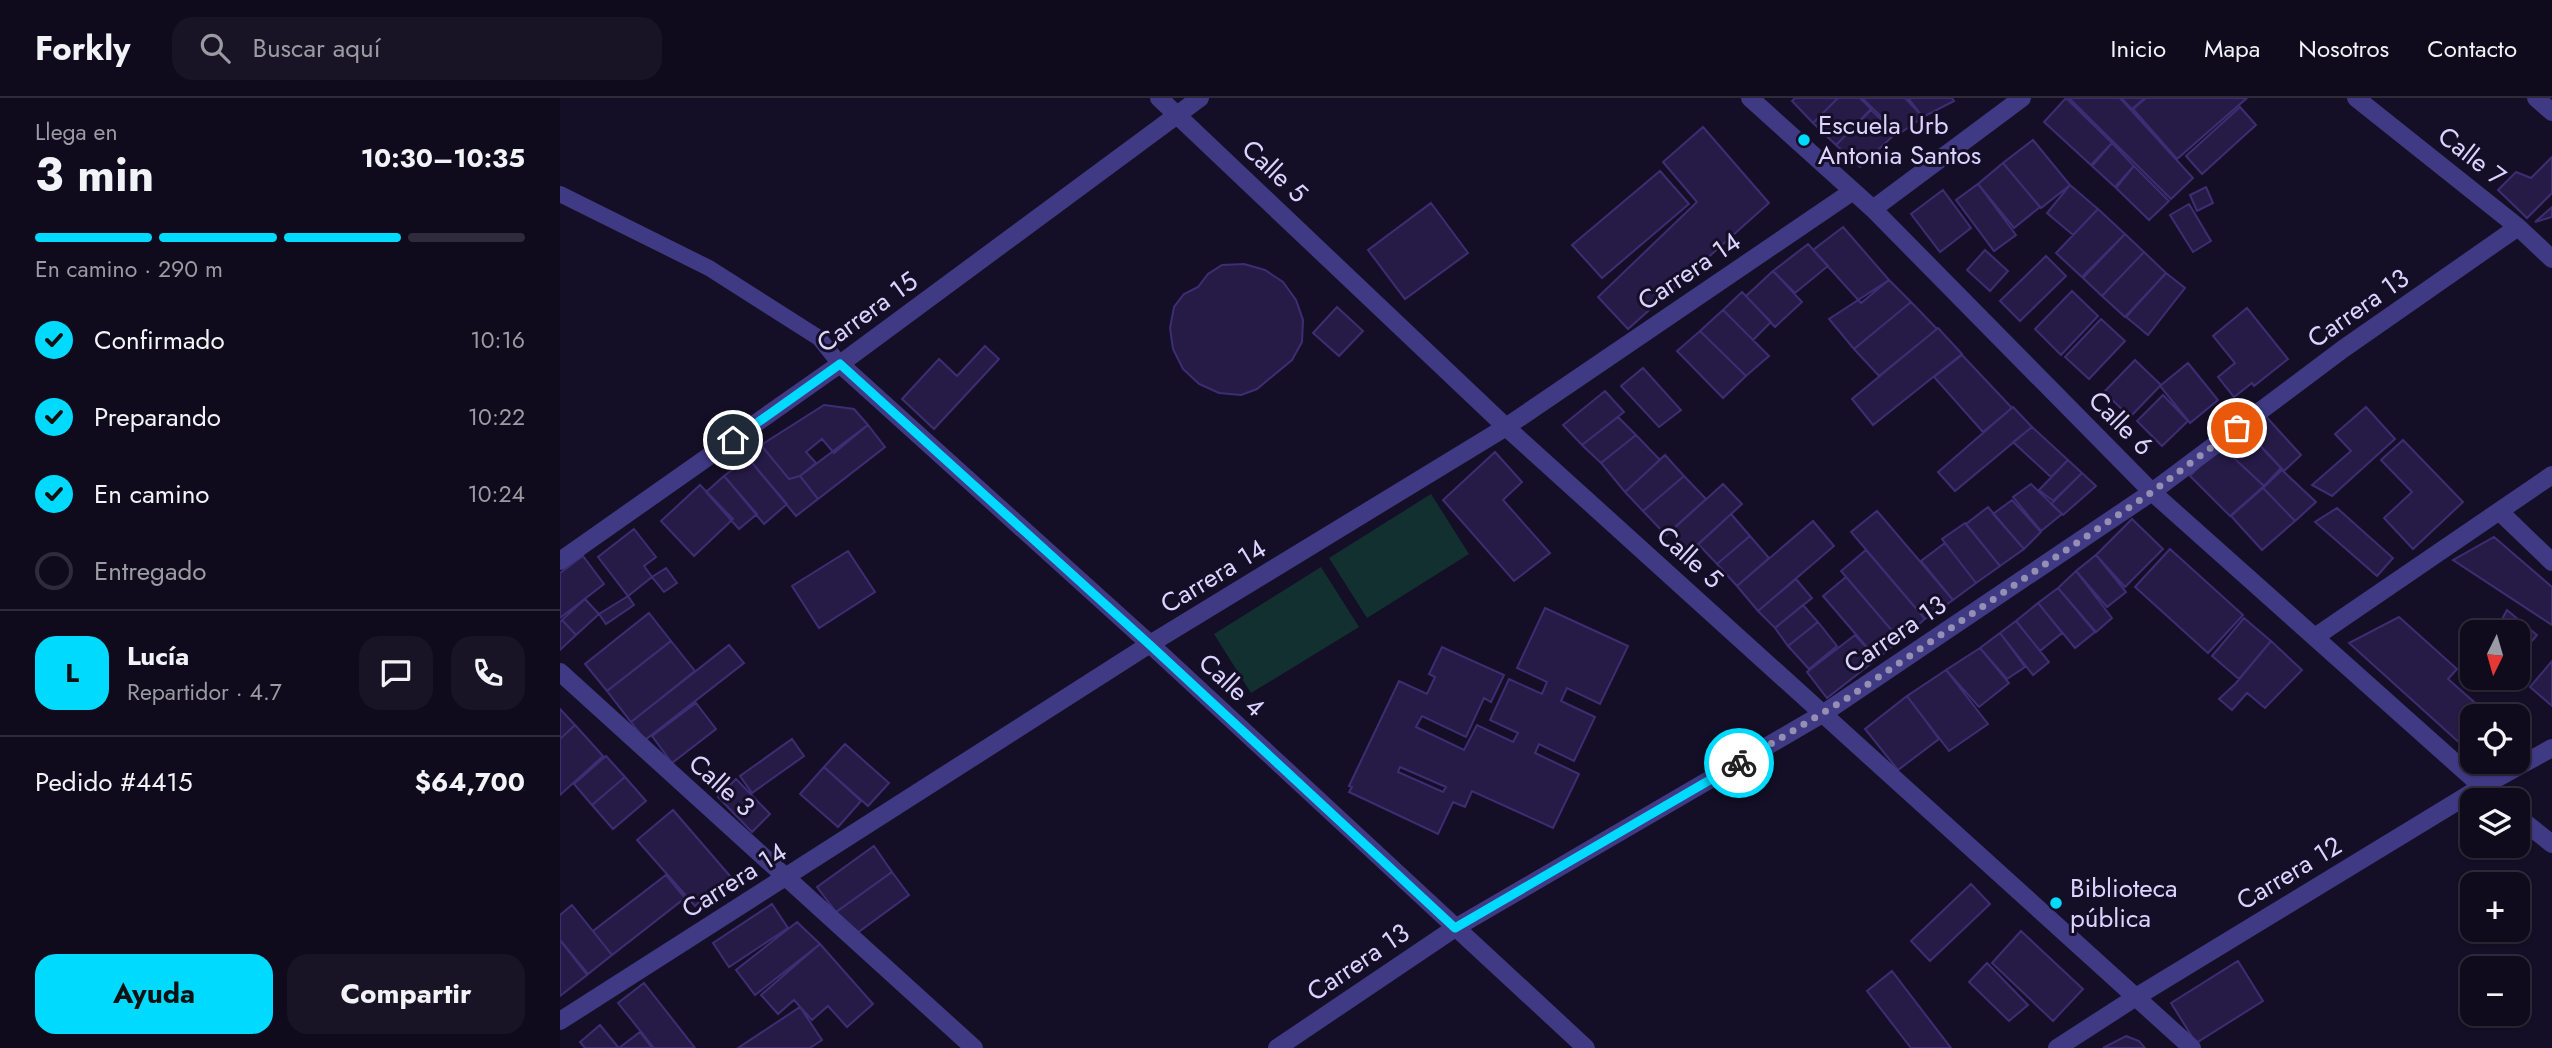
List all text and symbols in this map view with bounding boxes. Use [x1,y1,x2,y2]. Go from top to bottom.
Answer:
search box [172,17,662,80]
text: Forkly [35,25,130,72]
icon: search [196,29,234,67]
text: Buscar aquí [252,29,380,67]
text: Inicio [2111,31,2166,66]
text: Mapa [2204,31,2260,66]
text: Nosotros [2298,31,2389,66]
text: Contacto [2427,31,2517,66]
place label: Escuela Urb Antonia Santos [1818,106,1981,174]
text: Llega en [35,115,117,149]
street label: Calle 7 [2430,117,2514,195]
street label: Calle 5 [1233,130,1317,212]
marker: Escuela Urb Antonia Santos [1796,132,1812,148]
text: 10:30–10:35 [361,139,525,177]
text: 3 min [35,142,154,208]
street label: Carrera 14 [1630,222,1748,320]
text: En camino · 290 m [35,252,223,286]
street label: Carrera 13 [2299,259,2417,357]
street label: Carrera 15 [809,262,925,362]
icon: check [35,321,73,359]
text: Confirmado [94,321,225,359]
text: 10:16 [470,323,525,357]
street label: Calle 6 [2080,382,2162,464]
icon: check [35,398,73,436]
text: Preparando [94,398,221,436]
pin [2207,398,2267,458]
text: 10:22 [468,400,525,434]
icon: bag [2218,409,2256,447]
pin [703,410,763,470]
icon: home [714,421,752,459]
icon: check [35,475,73,513]
text: En camino [94,475,210,513]
text: 10:24 [467,477,525,511]
street label: Calle 5 [1648,517,1732,597]
street label: Carrera 14 [1153,530,1273,622]
text: Entregado [94,552,206,590]
street label: Carrera 13 [1836,586,1954,682]
north arrow [2460,620,2530,690]
map controls [2460,620,2530,1026]
button: chat [359,636,433,710]
button: phone [451,636,525,710]
text: Lucía [127,637,189,675]
street label: Calle 4 [1190,644,1274,726]
text: L [65,654,79,692]
text: Repartidor · 4.7 [127,675,282,709]
button: locate [2460,704,2530,774]
courier [1704,728,1774,798]
icon: bike [1720,744,1758,782]
street label: Calle 3 [680,745,764,825]
text: Pedido #4415 [35,763,193,801]
text: $64,700 [415,763,525,801]
button: layers [2460,788,2530,858]
street label: Carrera 12 [2229,827,2349,919]
street label: Carrera 14 [674,833,794,927]
place label: Biblioteca pública [2070,869,2178,937]
button: + [2460,872,2530,942]
marker: Biblioteca pública [2048,895,2064,911]
street label: Carrera 13 [1299,914,1417,1010]
button: Ayuda [35,954,273,1034]
button: Compartir [287,954,525,1034]
button: − [2460,956,2530,1026]

